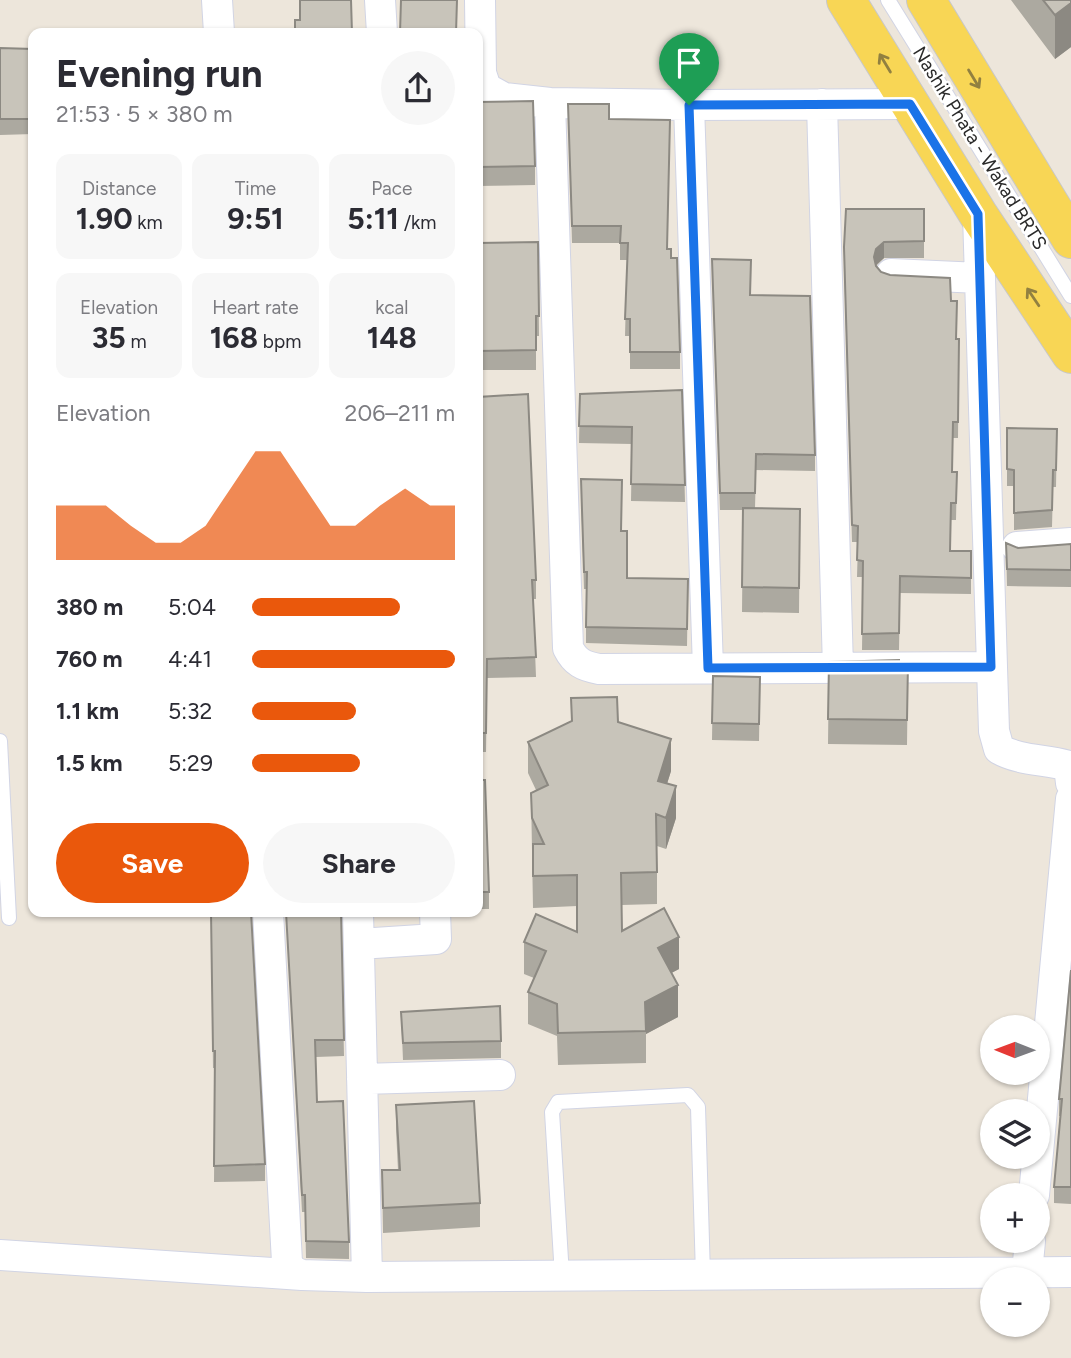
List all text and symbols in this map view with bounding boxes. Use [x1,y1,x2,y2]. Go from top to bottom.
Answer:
pin [659,33,719,105]
street label: Nashik Phata - Wakad BRTS [908,42,1052,254]
icon: arrive [670,44,708,82]
text: Evening run [56,51,263,97]
button: share [381,51,455,125]
one-way arrow [878,54,892,74]
one-way arrow [968,69,982,89]
text: 21:53 · 5 × 380 m [56,100,233,128]
text: Distance [82,177,156,200]
text: Time [235,177,276,200]
text: Pace [371,177,412,200]
text: 1.90 [76,200,133,237]
text: 9:51 [227,200,284,237]
text: 5:11 [347,200,399,237]
text: km [133,211,163,234]
text: /km [399,211,436,234]
one-way arrow [1026,288,1040,307]
text: Elevation [80,296,158,319]
text: Heart rate [212,296,299,319]
text: kcal [375,296,408,319]
text: 35 [92,319,126,356]
text: 168 [210,319,258,356]
text: 148 [367,319,417,356]
text: m [126,330,147,353]
text: bpm [258,330,301,353]
text: Elevation [56,399,151,427]
text: 206–211 m [345,399,455,427]
text: 380 m [56,593,123,621]
text: 5:04 [168,593,216,621]
text: 760 m [56,645,123,673]
text: 4:41 [168,645,212,673]
text: 1.1 km [56,697,119,725]
text: 5:32 [168,697,212,725]
text: 1.5 km [56,749,123,777]
text: 5:29 [168,749,213,777]
button: Save [56,823,249,903]
button: Share [263,823,455,903]
north arrow [980,1015,1050,1085]
map controls [980,1015,1050,1337]
button: layers [980,1099,1050,1169]
button: + [980,1183,1050,1253]
button: − [980,1267,1050,1337]

